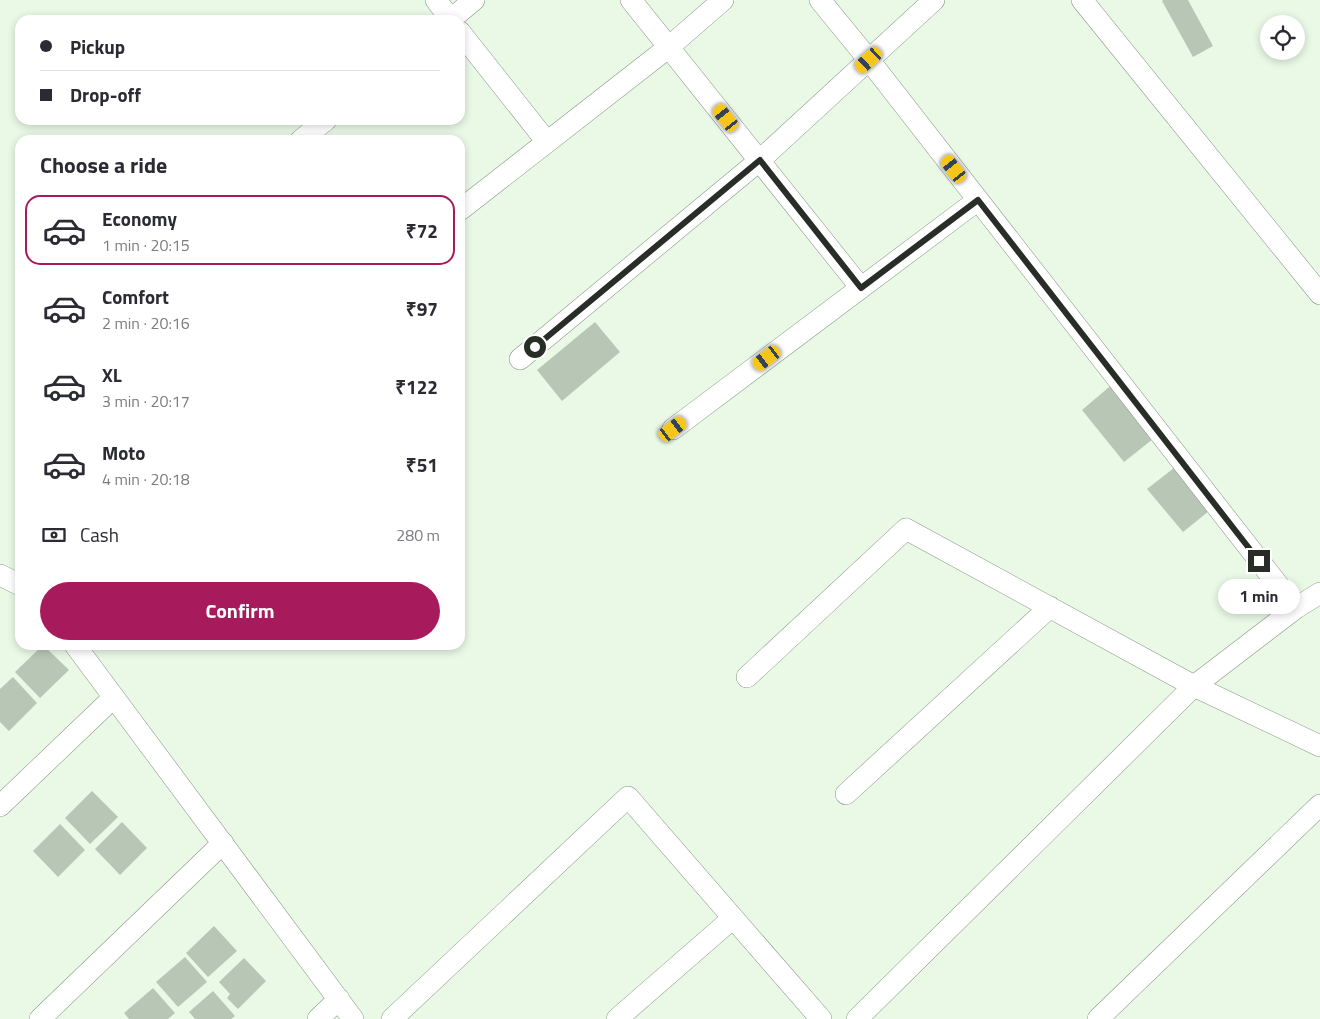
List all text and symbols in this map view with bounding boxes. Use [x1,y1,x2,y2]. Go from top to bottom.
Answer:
map controls [1260,15,1305,60]
button: locate [1260,15,1305,60]
text: Pickup [70,32,125,61]
car [852,44,885,76]
text: Drop-off [70,80,141,109]
car [710,102,741,134]
text: Choose a ride [40,148,167,182]
car [938,153,969,185]
text: Economy [102,204,177,233]
icon: car [42,208,87,253]
text: ₹72 [406,216,438,245]
text: 1 min · 20:15 [102,233,190,257]
text: Comfort [102,282,169,311]
icon: car [42,286,87,331]
text: ₹97 [406,294,438,323]
text: 2 min · 20:16 [102,311,190,335]
route start [524,336,546,358]
car [750,343,783,373]
text: XL [102,360,122,389]
icon: car [42,364,87,409]
text: ₹122 [395,372,438,401]
text: 3 min · 20:17 [102,389,190,413]
car [656,414,689,444]
text: Moto [102,438,145,467]
icon: car [42,442,87,487]
text: ₹51 [406,450,438,479]
text: 4 min · 20:18 [102,467,190,491]
text: Cash [80,520,119,549]
icon: cash [40,521,68,549]
text: 280 m [396,523,440,547]
route end [1248,550,1270,572]
callout: 1 min [1218,578,1300,614]
button: Confirm [40,582,440,640]
text: 1 min [1240,584,1278,608]

